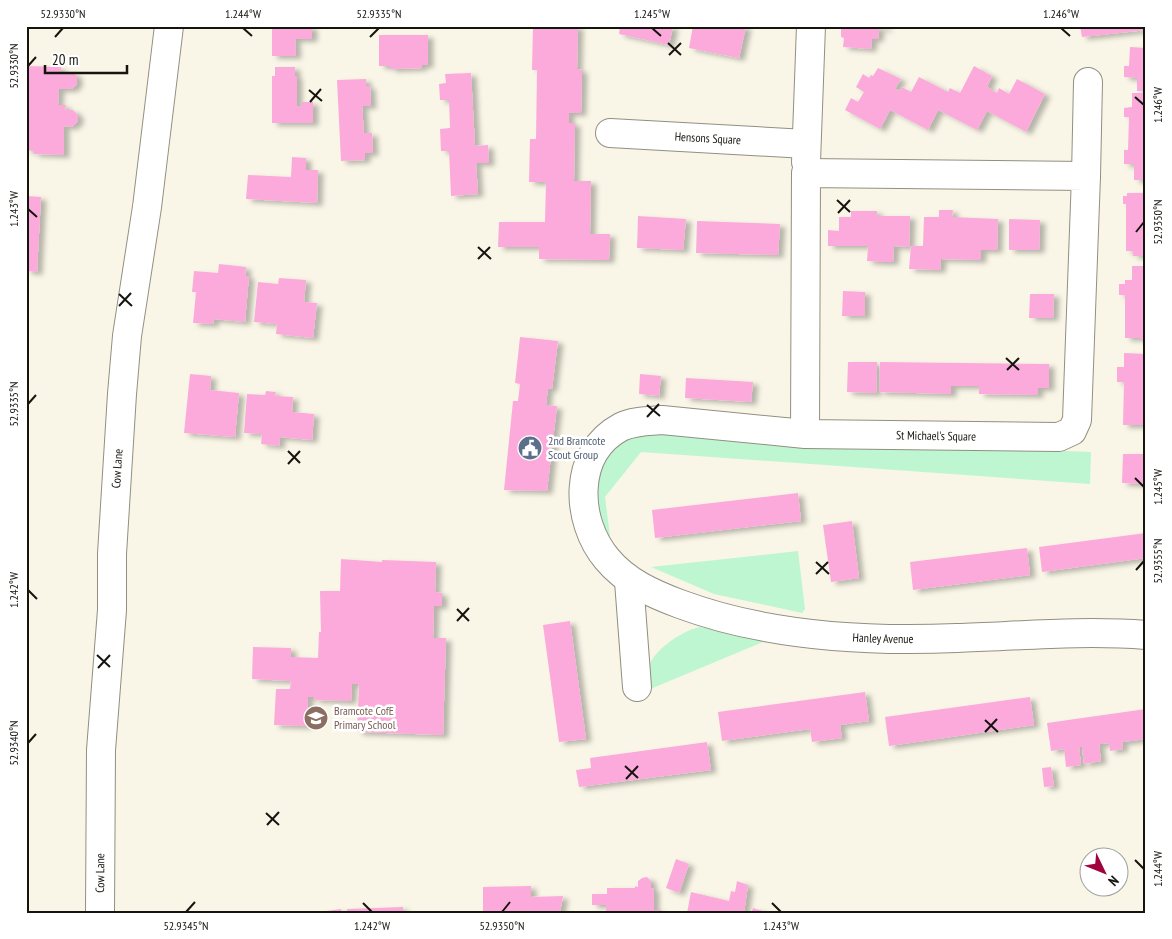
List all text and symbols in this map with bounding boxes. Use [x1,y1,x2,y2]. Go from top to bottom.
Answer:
text: 52.9330°N [40,6,86,21]
text: 1.244°W [225,6,261,21]
text: 52.9335°N [356,6,402,21]
text: 1.245°W [634,6,670,21]
text: 1.246°W [1043,6,1079,21]
scale bar [45,42,128,74]
text: 52.9330°N [6,43,21,89]
text: 20 m [52,50,78,69]
text: 1.246°W [1150,87,1165,123]
street label: Hensons Square [674,129,741,147]
text: 1.243°W [6,191,21,227]
text: 52.9350°N [1150,199,1165,245]
text: 52.9335°N [6,381,21,427]
street label: St Michael's Square [896,427,976,444]
place label: 2nd Bramcote Scout Group [548,433,605,462]
public building icon: 2nd Bramcote Scout Group [517,435,543,461]
street label: Cow Lane [108,448,126,489]
text: 1.245°W [1150,469,1165,505]
text: 52.9355°N [1150,538,1165,584]
text: 1.242°W [6,572,21,608]
street label: Hanley Avenue [852,630,913,646]
place label: Bramcote CofE Primary School [334,703,396,732]
school or university icon: Bramcote CofE Primary School [303,705,329,731]
text: 52.9340°N [6,720,21,766]
north arrow [1080,846,1130,896]
text: 1.244°W [1150,851,1165,887]
street label: Cow Lane [92,853,107,893]
text: N [1104,872,1123,890]
text: 52.9345°N [163,918,209,933]
text: 1.242°W [354,918,390,933]
text: 52.9350°N [479,918,525,933]
text: 1.243°W [763,918,799,933]

